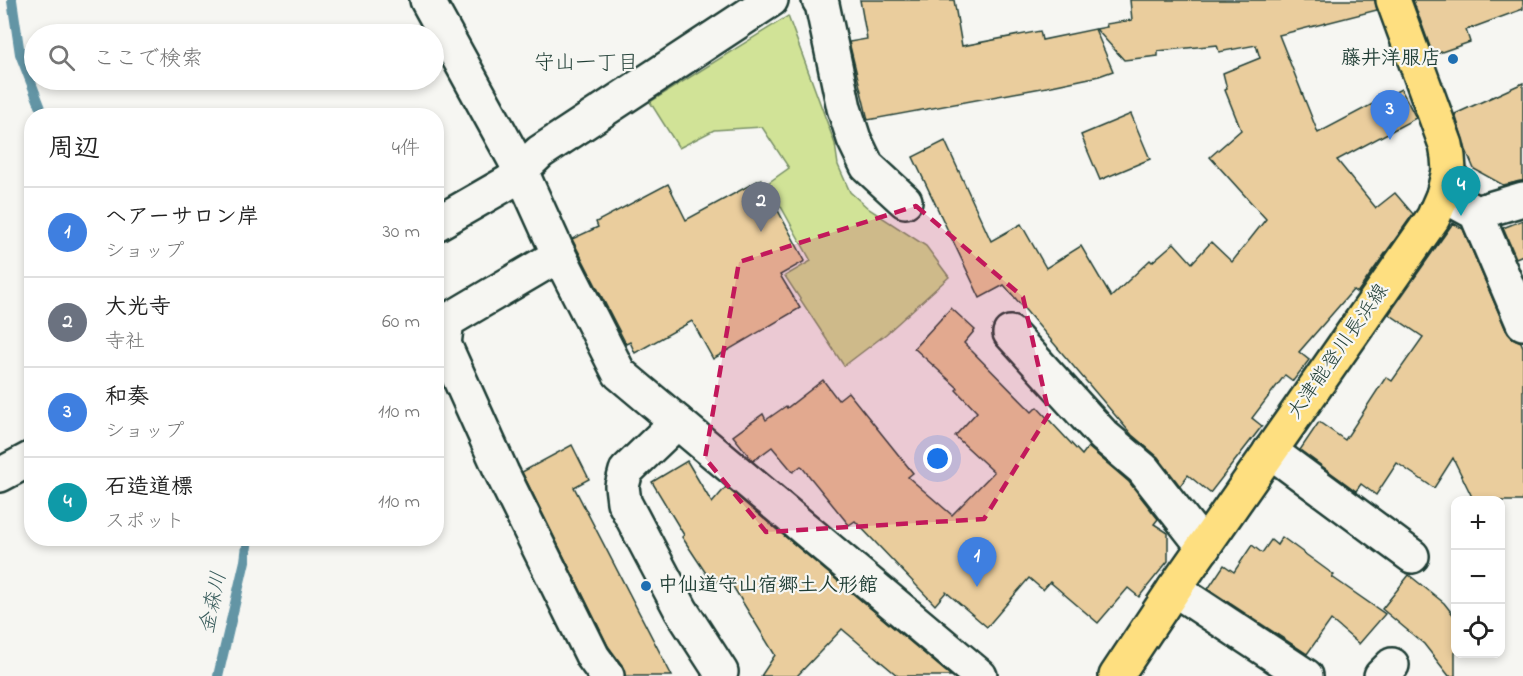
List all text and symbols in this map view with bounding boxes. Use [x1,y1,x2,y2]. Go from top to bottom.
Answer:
search box [24,24,444,90]
icon: search [45,41,78,74]
text: ここで検索 [93,44,203,76]
place label: 藤井洋服店 [1341,45,1441,74]
district label: 守山一丁目 [534,49,639,79]
marker: 藤井洋服店 [1446,52,1460,66]
pin: 3 [1370,90,1410,140]
text: 周辺 [48,131,100,169]
text: 4件 [392,135,420,164]
pin: 4 [1442,166,1480,216]
pin: 2 [742,182,780,232]
text: ヘアーサロン岸 [105,202,259,234]
text: 1 [64,218,71,247]
text: 30 m [383,218,420,247]
text: ショップ [105,238,184,267]
street label: 大津能登川長浜線 [1281,278,1397,426]
text: 大光寺 [105,292,171,324]
text: 2 [63,308,72,337]
text: 60 m [382,308,420,337]
text: 寺社 [105,328,145,357]
text: 和奏 [105,382,149,414]
text: 3 [63,398,72,427]
text: 110 m [378,398,420,427]
text: ショップ [105,418,184,447]
your location [923,444,952,473]
text: 石造道標 [105,472,193,504]
text: 4 [63,488,72,517]
text: 110 m [378,488,420,517]
map controls [1451,496,1505,658]
button: + [1451,496,1505,550]
text: スポット [105,508,185,537]
pin: 1 [958,538,996,587]
button: − [1451,550,1505,604]
water label: 金森川 [193,569,235,637]
place label: 中仙道守山宿郷土人形館 [658,572,878,601]
marker: 中仙道守山宿郷土人形館 [639,579,653,593]
button: locate [1451,604,1505,658]

